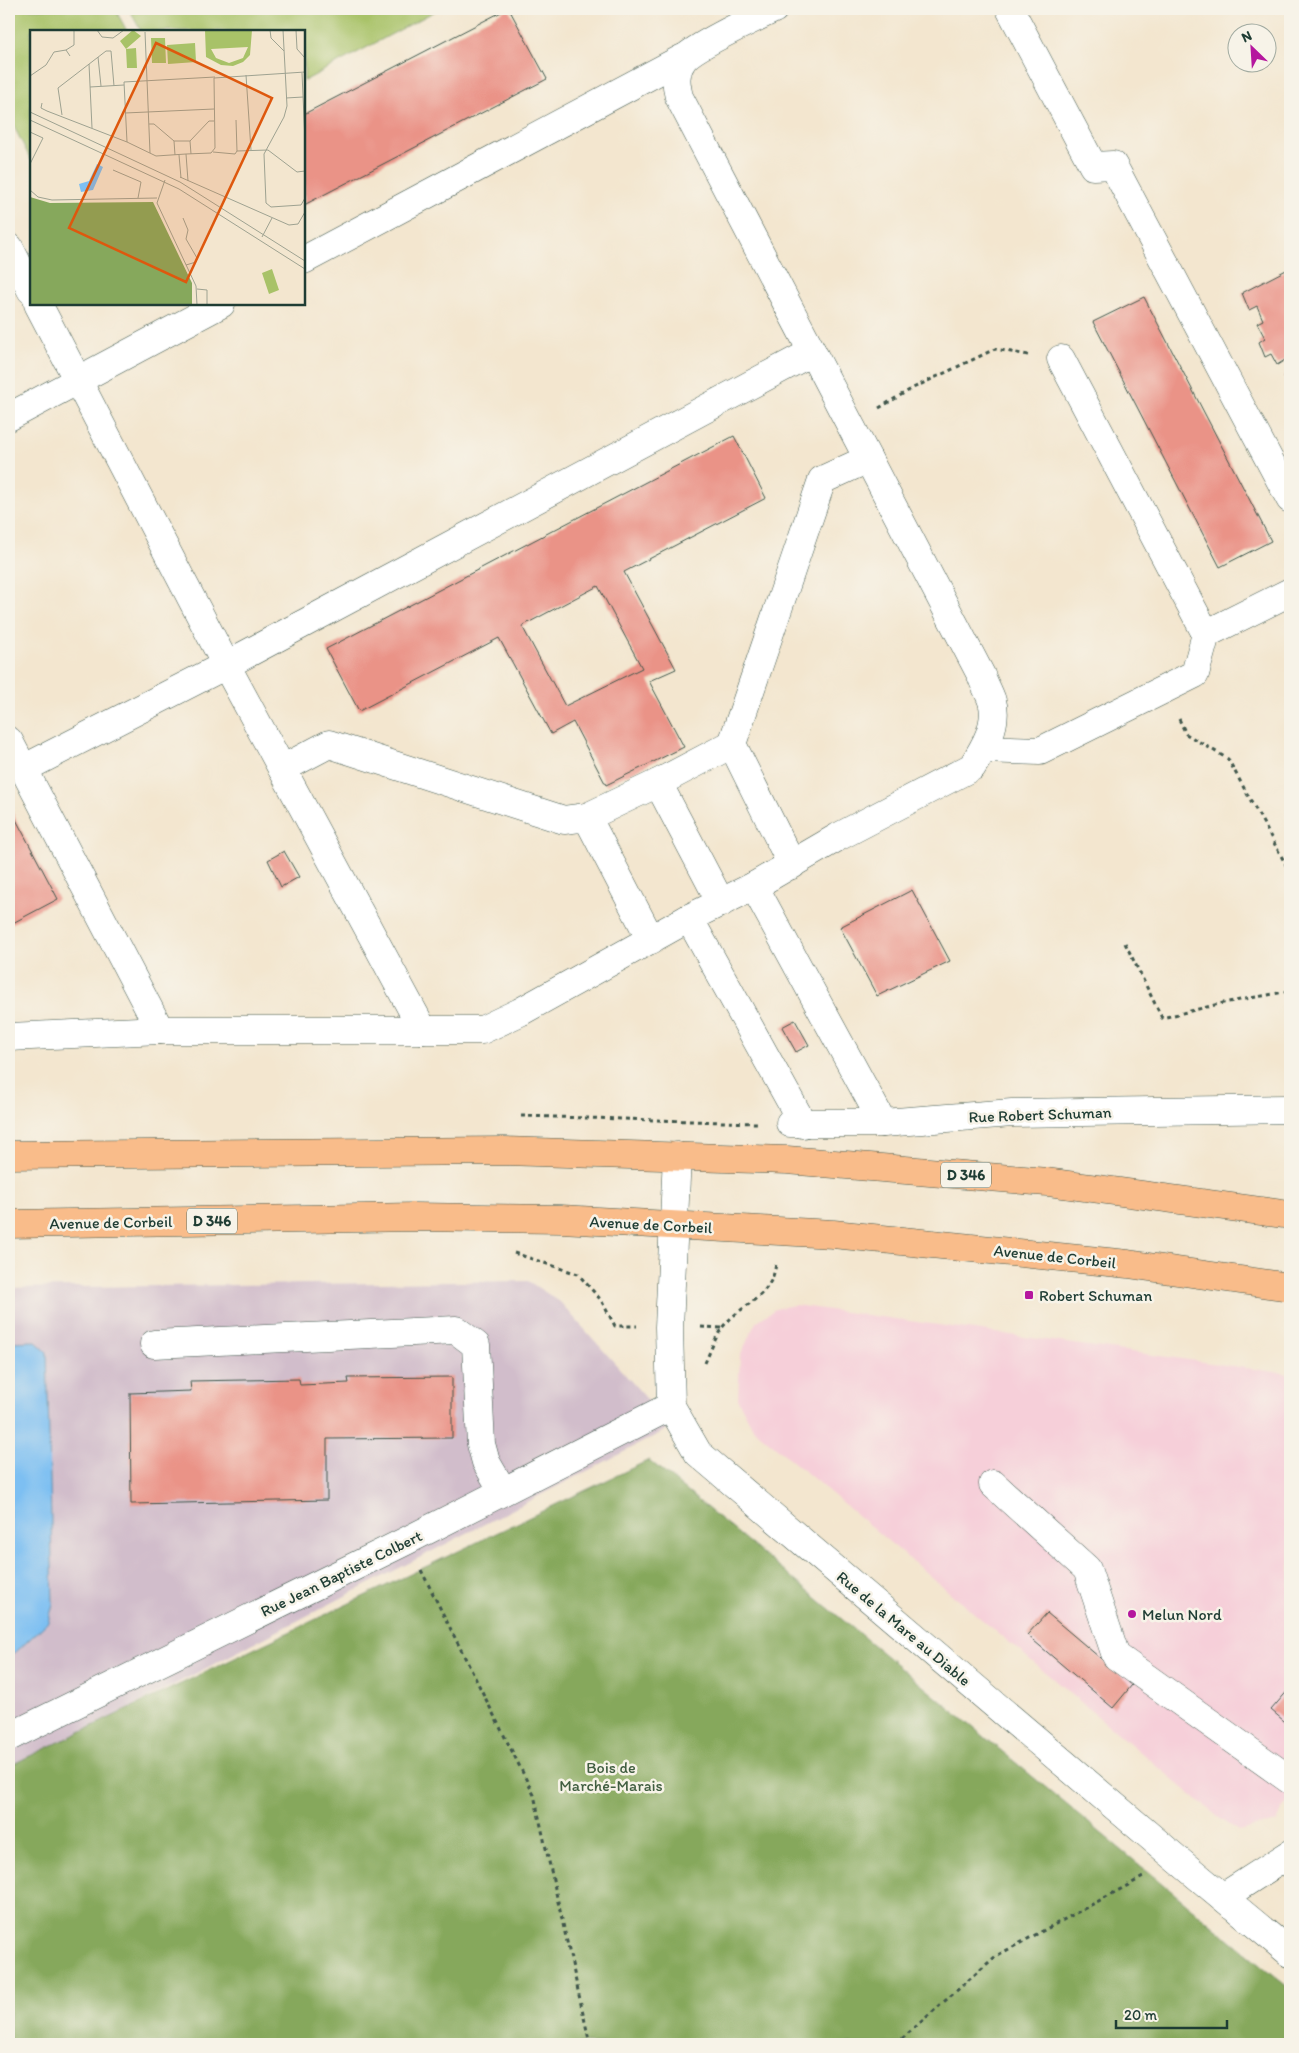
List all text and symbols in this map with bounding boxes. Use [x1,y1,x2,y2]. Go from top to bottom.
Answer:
north arrow [1226,22,1276,72]
text: N [1239,27,1255,46]
inset map [30,30,305,305]
street label: Rue Robert Schuman [968,1103,1112,1126]
road number: D 346 [941,1162,991,1188]
road number: D 346 [187,1208,237,1234]
street label: Avenue de Corbeil [49,1212,173,1233]
street label: Avenue de Corbeil [589,1212,713,1237]
street label: Avenue de Corbeil [993,1241,1118,1272]
place label: Robert Schuman [1039,1286,1152,1305]
marker: Robert Schuman [1023,1289,1035,1301]
street label: Rue Jean Baptiste Colbert [257,1526,425,1621]
street label: Rue de la Mare au Diable [833,1567,974,1690]
place label: Melun Nord [1142,1605,1222,1624]
marker: Melun Nord [1126,1608,1138,1620]
park label: Bois de Marché-Marais [559,1758,663,1795]
scale bar [1116,1998,1228,2030]
text: 20 m [1124,2006,1158,2024]

